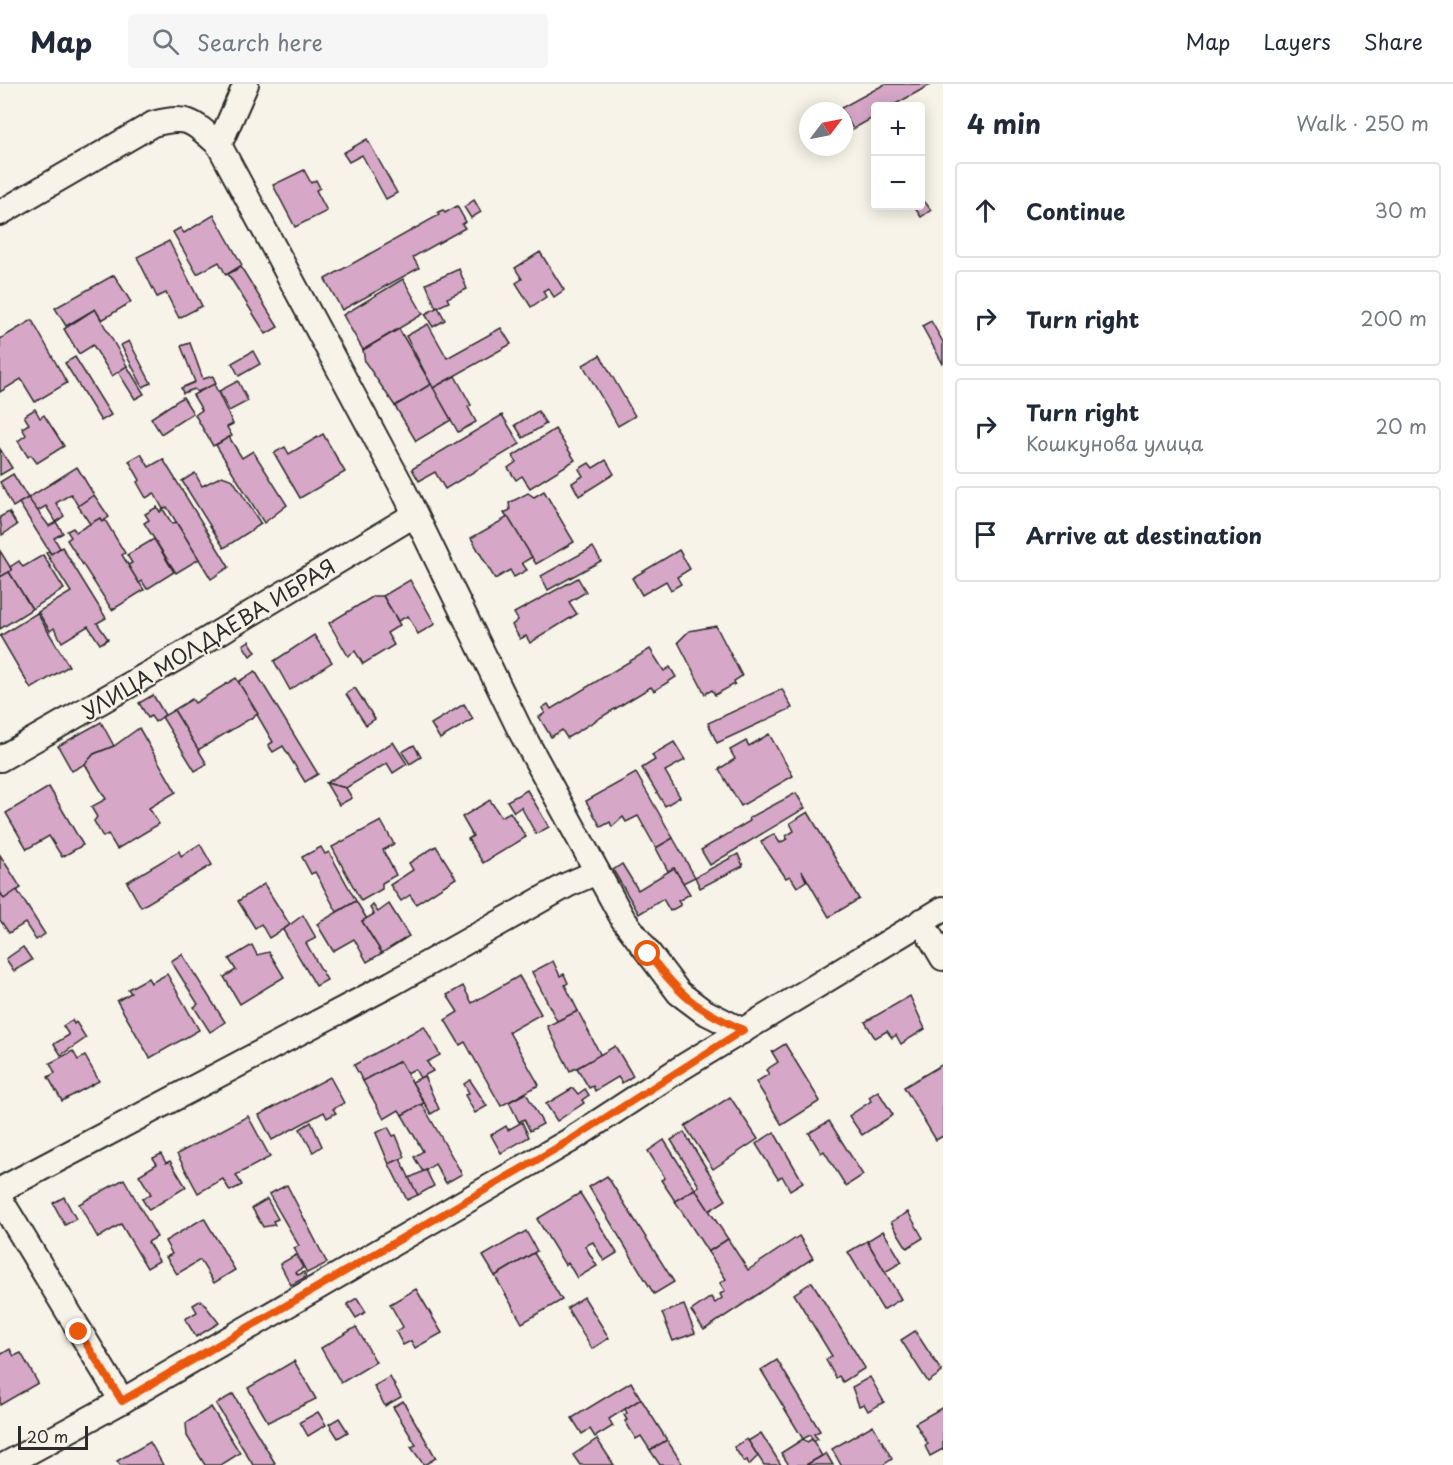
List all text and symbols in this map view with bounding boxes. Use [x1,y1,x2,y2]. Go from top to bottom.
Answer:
search box [128,14,548,68]
text: Map [30,20,92,63]
icon: search [149,25,182,58]
text: Search here [197,25,323,58]
text: Map [1186,25,1230,57]
text: Layers [1263,25,1331,57]
text: Share [1364,25,1423,57]
north arrow [799,102,853,156]
map controls [871,102,925,210]
button: + [871,102,925,156]
text: 4 min [967,104,1041,143]
text: Walk · 250 m [1296,108,1429,138]
button: − [871,156,925,210]
icon: ahead [969,194,1002,227]
text: Continue [1026,194,1125,227]
text: 30 m [1374,195,1427,225]
icon: right [969,302,1002,335]
text: Turn right [1026,302,1139,335]
text: 200 m [1360,303,1427,333]
text: Turn right [1026,395,1139,428]
icon: right [969,410,1002,443]
text: 20 m [1375,411,1427,441]
text: Кошкунова улица [1026,428,1203,458]
icon: arrive [969,518,1002,551]
text: Arrive at destination [1026,518,1262,551]
street label: УЛИЦА МОЛДАЕВА ИБРАЯ [75,549,341,727]
route start [634,940,660,966]
route end [65,1318,91,1344]
scale bar [18,1423,88,1450]
text: 20 m [27,1424,68,1448]

